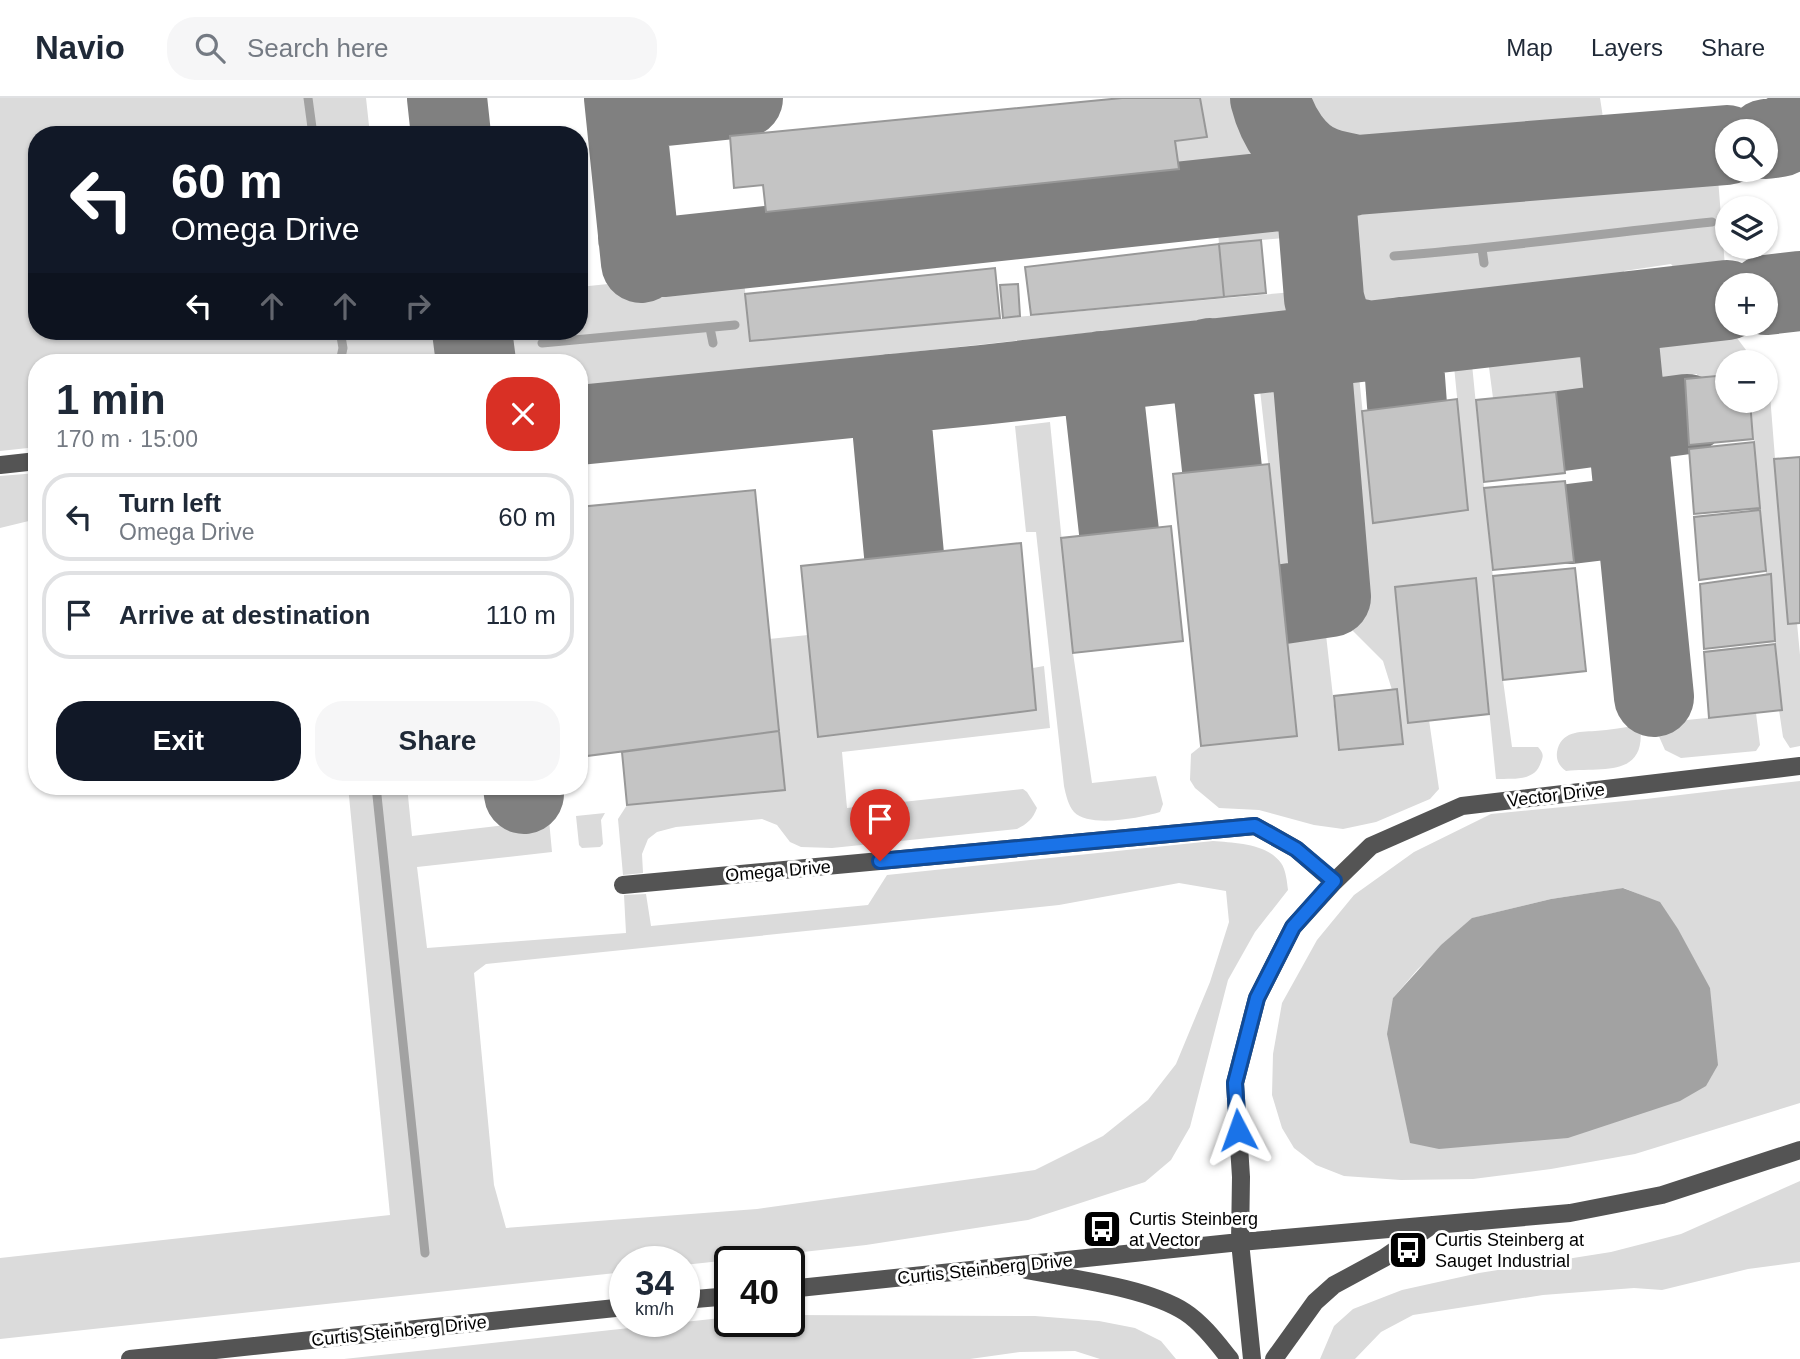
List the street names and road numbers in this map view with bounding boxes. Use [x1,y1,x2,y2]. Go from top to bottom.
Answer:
street label: Vector Drive [1506,779,1606,811]
street label: Omega Drive [724,856,832,886]
street label: Curtis Steinberg Drive [896,1250,1074,1288]
street label: Curtis Steinberg Drive [310,1312,488,1350]

